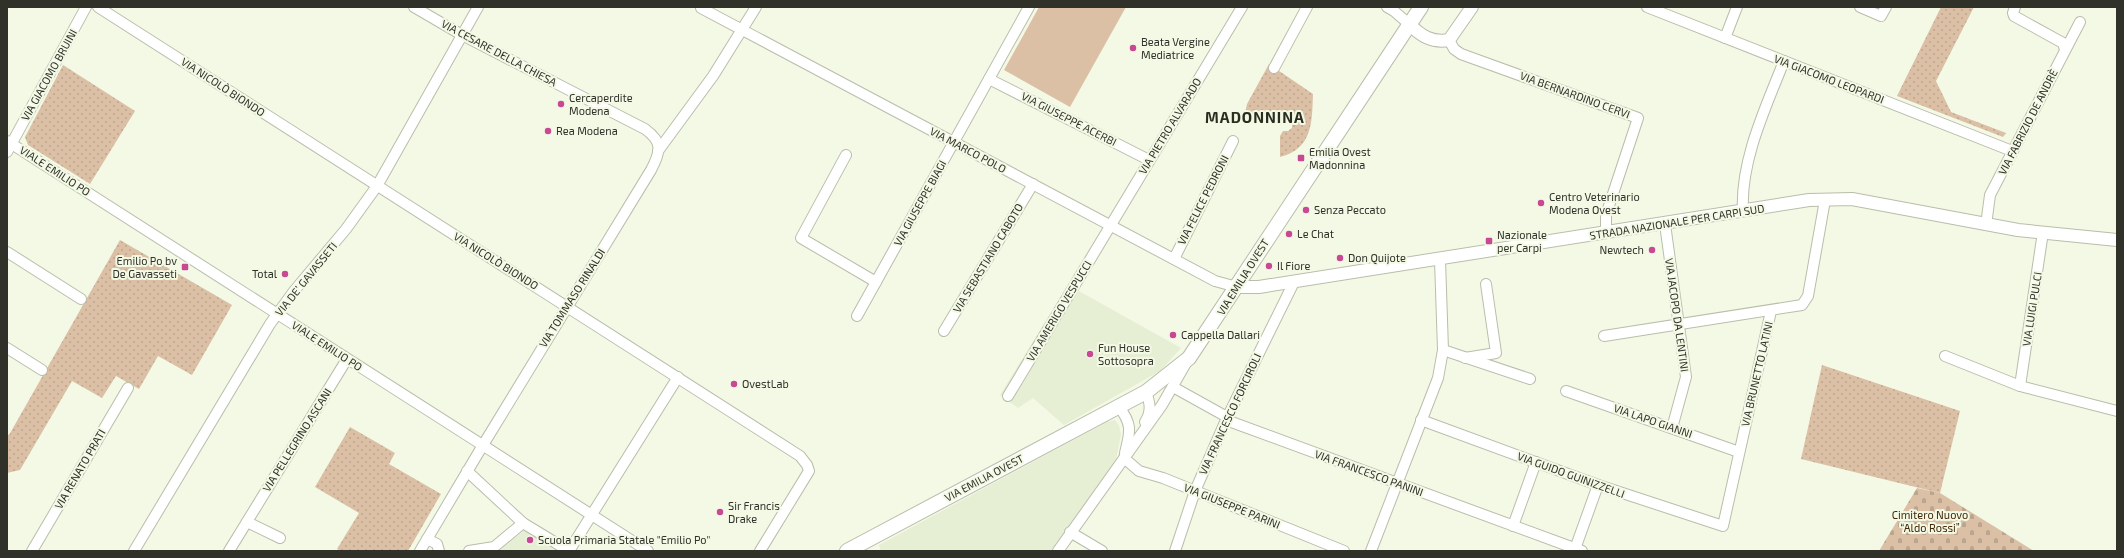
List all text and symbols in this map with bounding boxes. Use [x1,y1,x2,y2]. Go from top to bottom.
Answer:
street label: VIA CESARE DELLA CHIESA [439,17,559,89]
street label: VIA GIACOMO BRUINI [18,27,79,123]
place label: Beata Vergine Mediatrice [1141,35,1210,61]
marker: Beata Vergine Mediatrice [1128,43,1138,53]
street label: VIA GIACOMO LEOPARDI [1772,51,1886,106]
street label: VIA NICOLÒ BIONDO [179,55,268,119]
street label: VIA FABRIZIO DE ANDRÈ [1995,67,2060,177]
street label: VIA BERNARDINO CERVI [1518,69,1632,121]
street label: VIA PIETRO ALVARADO [1136,75,1203,176]
street label: VIA GIUSEPPE ACERBI [1019,89,1119,148]
place label: Cercaperdite Modena [569,91,633,117]
marker: Cercaperdite Modena [556,99,566,109]
district label: MADONNINA [1205,108,1305,126]
place label: Rea Modena [556,124,618,137]
street label: VIA MARCO POLO [928,124,1009,175]
marker: Rea Modena [543,126,553,136]
street label: VIALE EMILIO PO [18,143,93,198]
place label: Emilia Ovest Madonnina [1309,145,1371,171]
street label: VIA FELICE PEDRONI [1174,153,1231,247]
marker: Emilia Ovest Madonnina [1296,153,1306,163]
street label: VIA GIUSEPPE BIAGI [891,158,949,248]
place label: Centro Veterinario Modena Ovest [1549,190,1640,216]
marker: Centro Veterinario Modena Ovest [1536,198,1546,208]
street label: VIA SEBASTIANO CABOTO [950,201,1025,315]
street label: STRADA NAZIONALE PER CARPI SUD [1589,201,1765,242]
place label: Senza Peccato [1314,203,1386,216]
marker: Senza Peccato [1301,205,1311,215]
place label: Le Chat [1297,227,1334,240]
place label: Nazionale per Carpi [1497,228,1547,254]
street label: VIA NICOLÒ BIONDO [451,229,541,292]
marker: Le Chat [1284,229,1294,239]
street label: VIA EMILIA OVEST [1214,236,1272,317]
marker: Nazionale per Carpi [1484,236,1494,246]
street label: VIA DE’ GAVASSETI [272,239,339,318]
place label: Newtech [1599,243,1644,256]
marker: Newtech [1647,245,1657,255]
street label: VIA TOMMASO RINALDI [536,246,607,350]
place label: Don Quijote [1348,251,1406,265]
marker: Don Quijote [1335,253,1345,263]
place label: Emilio Po bv De Gavasseti [113,254,177,280]
street label: VIA JACOPO DA LENTINI [1663,257,1692,373]
street label: VIA AMERIGO VESPUCCI [1023,258,1094,363]
place label: Il Fiore [1277,259,1310,272]
marker: Il Fiore [1264,261,1274,271]
marker: Emilio Po bv De Gavasseti [180,262,190,272]
place label: Total [252,267,278,280]
marker: Total [280,269,290,279]
street label: VIA LUIGI PULCI [2019,271,2044,347]
street label: VIALE EMILIO PO [290,318,365,373]
street label: VIA BRUNETTO LATINI [1738,320,1775,428]
place label: Cappella Dallari [1181,328,1260,341]
marker: Cappella Dallari [1168,330,1178,340]
place label: Fun House Sottosopra [1098,341,1154,367]
marker: Fun House Sottosopra [1085,349,1095,359]
street label: VIA FRANCESCO FORCIROLI [1196,351,1263,477]
place label: OvestLab [742,377,789,390]
marker: OvestLab [729,379,739,389]
street label: VIA PELLEGRINO ASCANI [259,386,334,494]
street label: VIA LAPO GIANNI [1612,401,1694,440]
street label: VIA RENATO PRATI [51,426,108,511]
street label: VIA FRANCESCO PANINI [1313,447,1425,498]
street label: VIA GUIDO GUINIZZELLI [1516,449,1627,500]
street label: VIA EMILIA OVEST [942,451,1026,504]
street label: VIA GIUSEPPE PARINI [1182,480,1282,531]
place label: Sir Francis Drake [728,499,780,525]
marker: Sir Francis Drake [715,507,725,517]
park label: Cimitero Nuovo “Aldo Rossi” [1892,508,1968,534]
place label: Scuola Primaria Statale "Emilio Po" [538,533,710,546]
marker: Scuola Primaria Statale "Emilio Po" [525,535,535,545]

